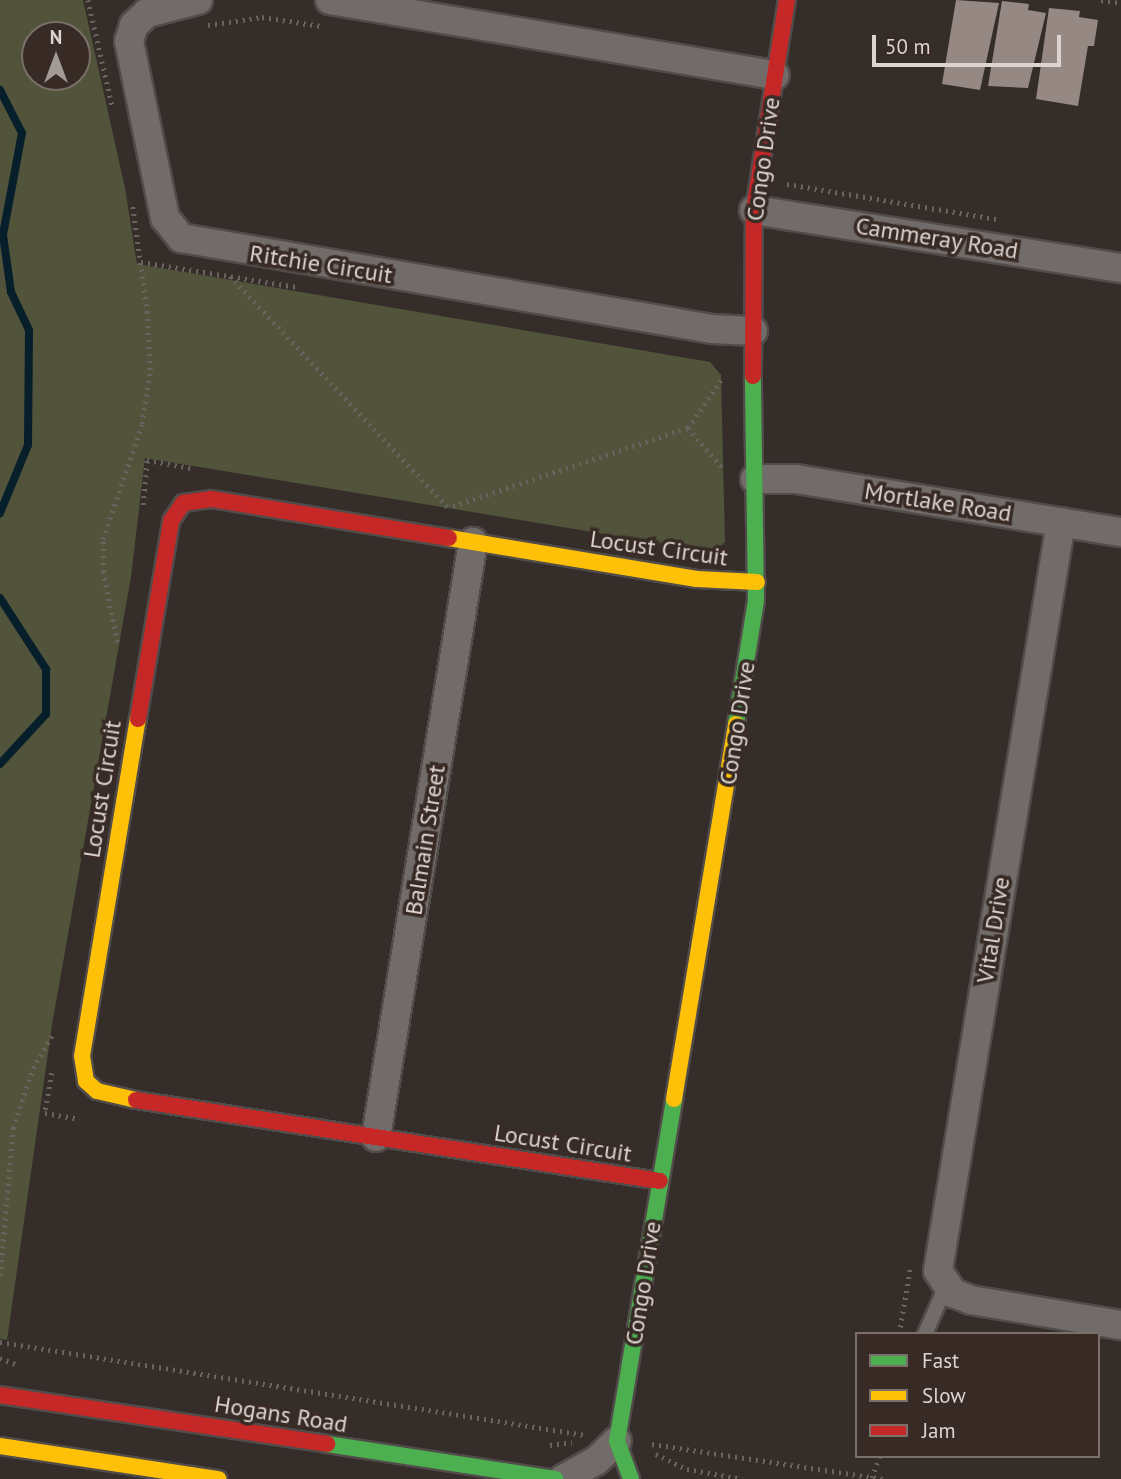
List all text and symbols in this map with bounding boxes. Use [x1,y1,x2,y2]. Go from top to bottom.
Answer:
north arrow [21,21,91,91]
scale bar [876,21,1065,65]
text: N [50,25,62,49]
text: 50 m [885,33,931,60]
street label: Congo Drive [740,95,786,223]
street label: Cammeray Road [853,211,1021,265]
street label: Ritchie Circuit [248,238,394,290]
street label: Mortlake Road [862,476,1014,528]
street label: Locust Circuit [588,524,730,572]
street label: Congo Drive [713,659,761,787]
street label: Locust Circuit [77,718,127,860]
street label: Balmain Street [399,763,451,917]
street label: Vital Drive [970,875,1016,985]
street label: Locust Circuit [492,1118,634,1168]
street label: Congo Drive [619,1219,667,1347]
legend [855,1332,1100,1458]
text: Fast [922,1347,959,1374]
text: Slow [922,1382,966,1409]
street label: Hogans Road [212,1389,350,1439]
text: Jam [922,1417,956,1444]

